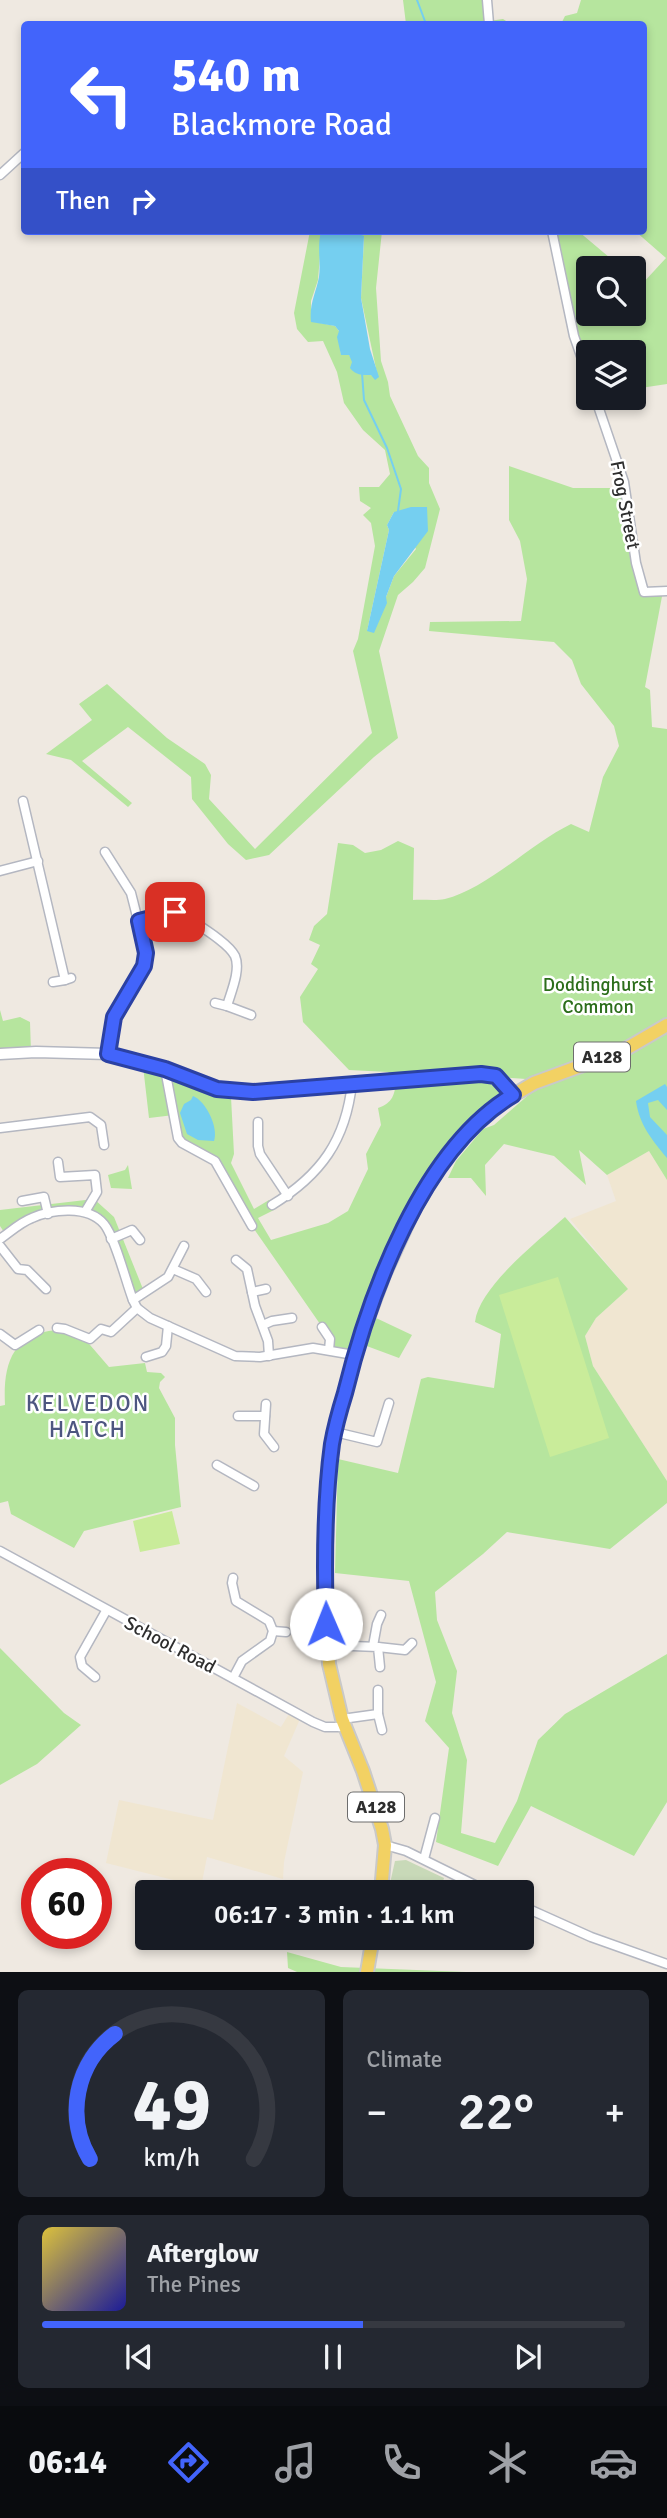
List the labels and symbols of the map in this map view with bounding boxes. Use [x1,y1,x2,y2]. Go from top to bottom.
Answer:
street label: Frog Street [605,459,645,552]
pin [145,882,205,942]
park label: Doddinghurst Common [543,973,654,1019]
road number: A128 [574,1042,630,1072]
district label: KELVEDON HATCH [26,1389,150,1444]
position arrow [289,1587,363,1661]
street label: School Road [120,1611,220,1679]
road number: A128 [348,1793,404,1822]
speed limit sign: 60 [21,1858,112,1949]

